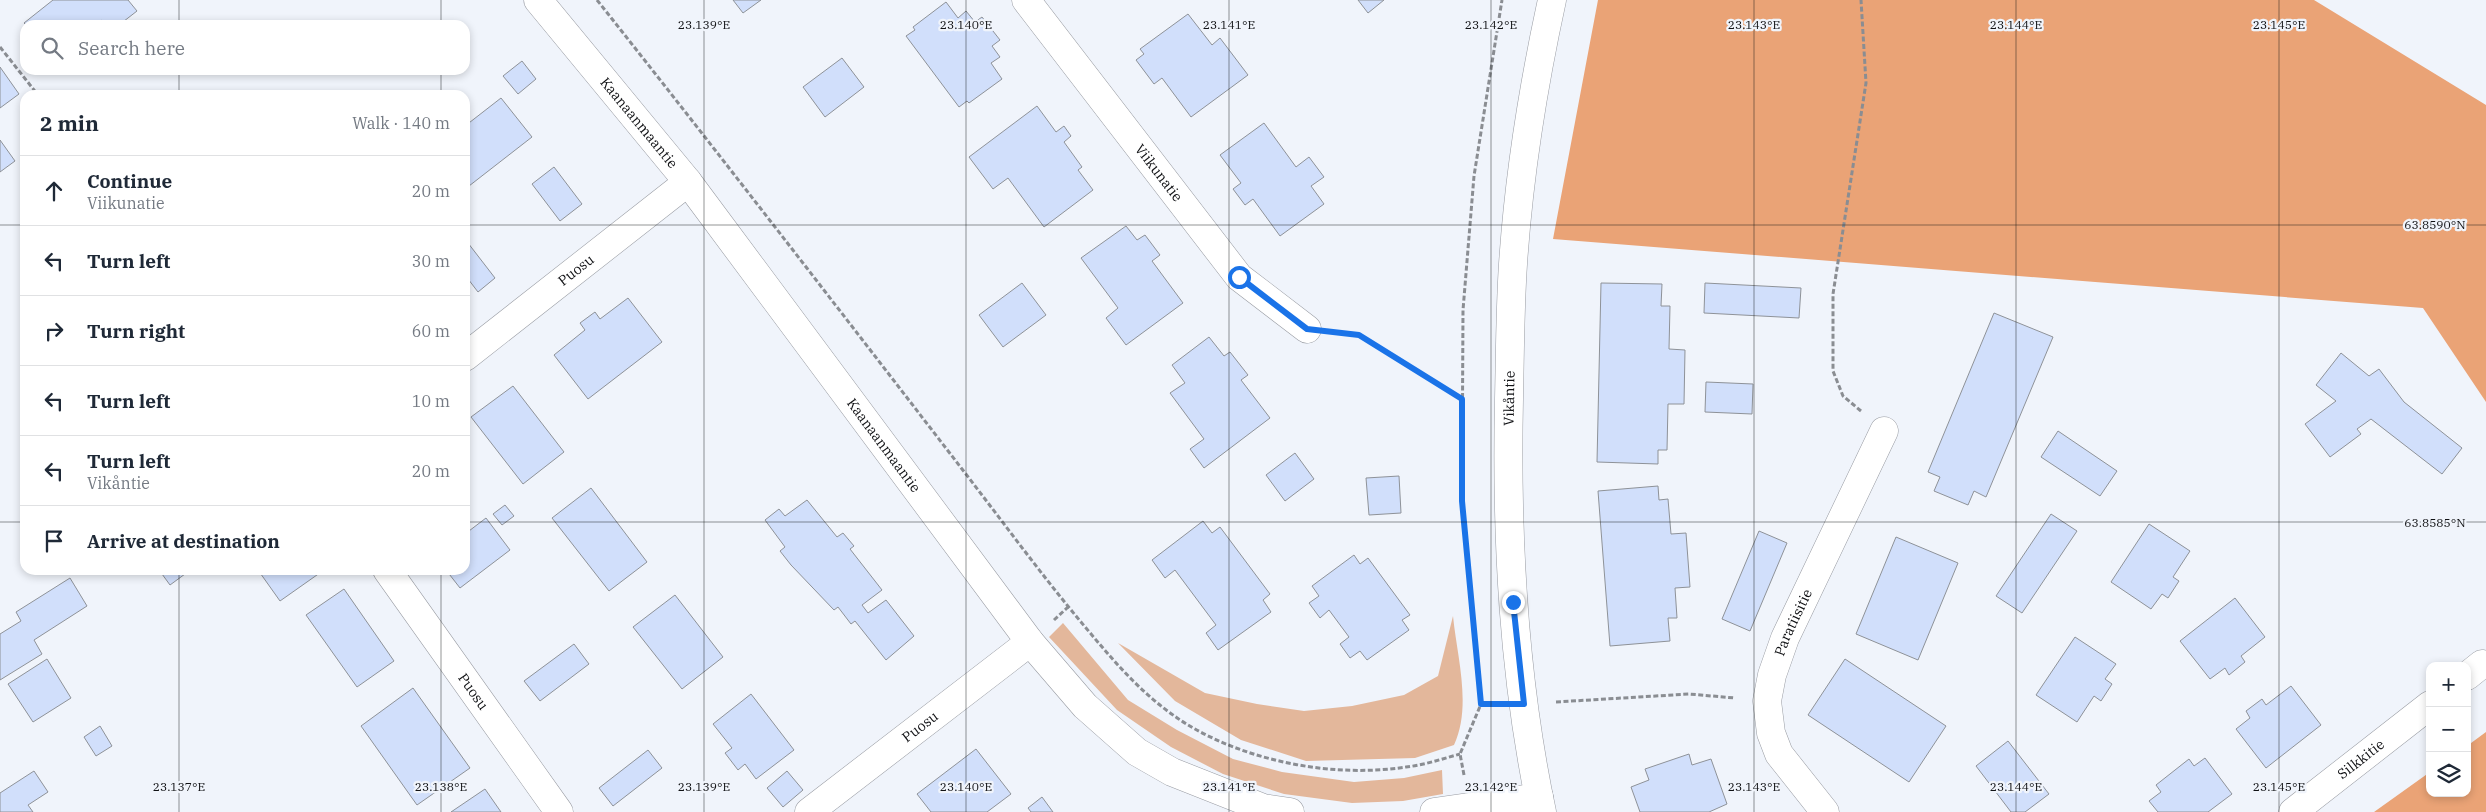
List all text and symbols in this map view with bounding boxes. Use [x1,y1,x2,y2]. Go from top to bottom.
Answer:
text: 23.139°E [678,17,730,32]
text: 23.140°E [940,17,992,32]
text: 23.141°E [1203,17,1255,32]
text: 23.142°E [1465,17,1517,32]
text: 23.143°E [1728,17,1780,32]
text: 23.144°E [1990,17,2042,32]
text: 23.145°E [2253,17,2305,32]
search box [20,20,470,75]
icon: search [38,34,66,62]
text: Search here [78,36,185,60]
street label: Kaanaanmaantie [596,73,682,172]
text: 2 min [40,109,99,137]
text: Walk · 140 m [352,113,450,133]
street label: Viikunatie [1131,140,1187,205]
text: Continue [87,169,172,193]
icon: ahead [40,177,68,205]
text: 20 m [412,181,450,201]
text: Viikunatie [87,193,165,213]
text: 63.8590°N [2404,217,2466,232]
icon: left [40,247,68,275]
text: Turn left [87,249,170,273]
street label: Puosu [554,250,598,290]
text: 30 m [412,251,450,271]
route start [1228,266,1251,289]
icon: right [40,317,68,345]
text: Turn right [87,319,185,343]
text: 60 m [412,321,450,341]
street label: Vikåntie [1500,371,1519,426]
icon: left [40,387,68,415]
text: Turn left [87,389,170,413]
text: 10 m [412,391,450,411]
street label: Kaanaanmaantie [843,395,925,496]
text: Turn left [87,449,170,473]
icon: left [40,457,68,485]
text: 20 m [412,461,450,481]
text: Vikåntie [87,473,150,493]
text: 63.8585°N [2404,515,2466,530]
icon: arrive [40,527,68,555]
text: Arrive at destination [87,529,280,553]
street label: Paratiisitie [1770,586,1816,658]
route end [1502,591,1525,614]
map controls [2426,662,2471,797]
button: + [2426,662,2471,707]
street label: Puosu [454,670,493,714]
street label: Puosu [898,707,942,746]
button: − [2426,707,2471,752]
street label: Silkkitie [2334,735,2388,783]
button: layers [2426,752,2471,797]
text: 23.137°E [153,779,205,794]
text: 23.138°E [415,779,467,794]
text: 23.139°E [678,779,730,794]
text: 23.140°E [940,779,992,794]
text: 23.141°E [1203,779,1255,794]
text: 23.142°E [1465,779,1517,794]
text: 23.143°E [1728,779,1780,794]
text: 23.144°E [1990,779,2042,794]
text: 23.145°E [2253,779,2305,794]

